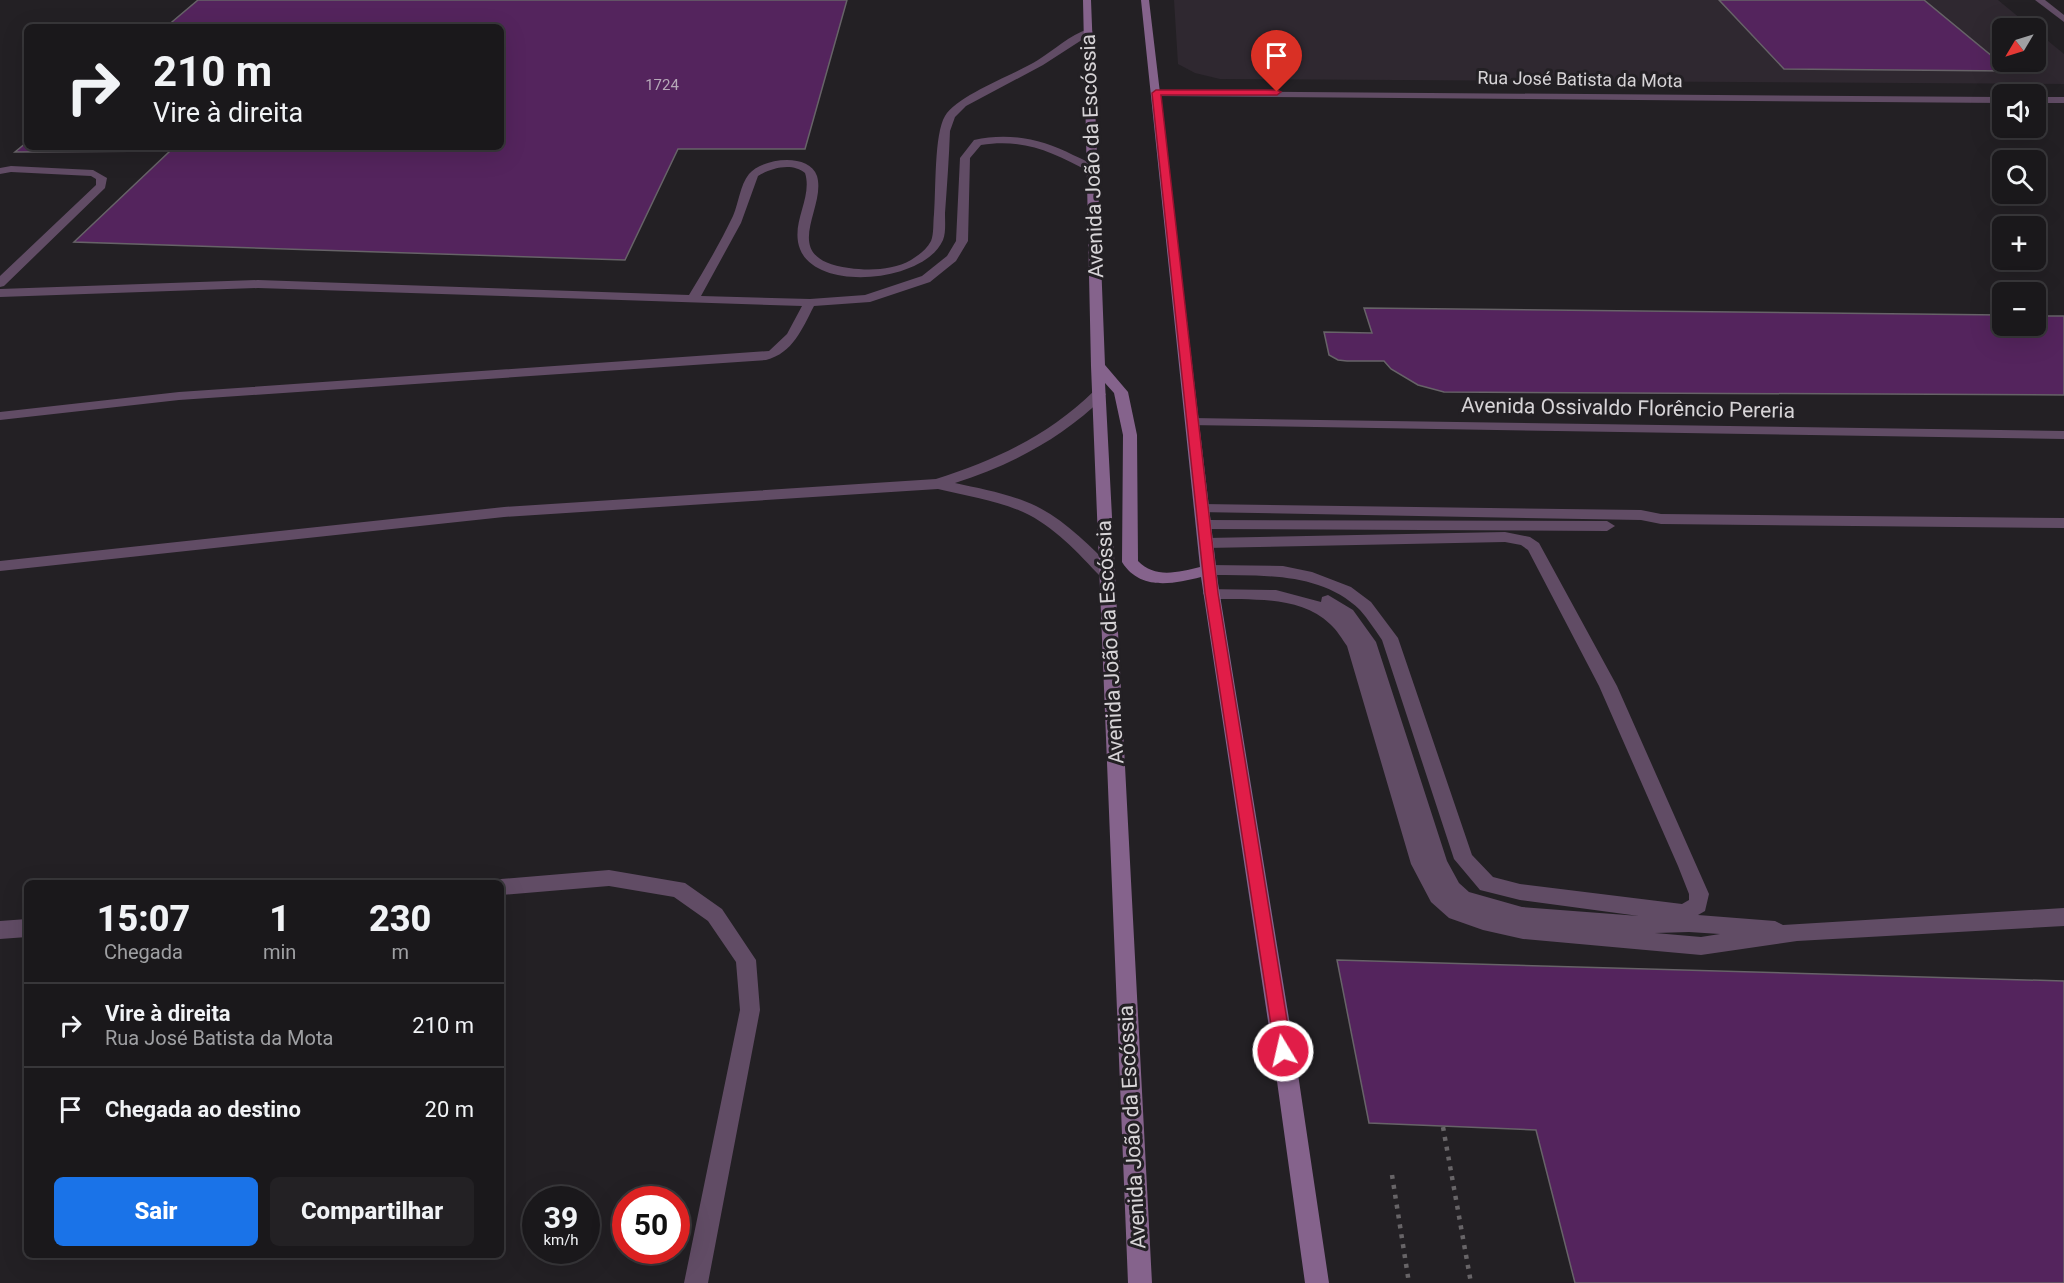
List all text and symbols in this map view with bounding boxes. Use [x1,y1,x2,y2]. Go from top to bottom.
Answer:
north arrow [1992,18,2046,72]
map controls [1992,18,2046,336]
pin [1251,30,1302,92]
street label: Avenida João da Escóssia [1076,34,1108,278]
icon: arrive [1260,39,1293,72]
text: 210 m [153,47,272,96]
icon: right [54,48,132,126]
street label: Rua José Batista da Mota [1477,67,1683,91]
house number: 1724 [645,76,679,94]
button: sound [1992,84,2046,138]
text: Vire à direita [153,97,303,129]
button: search [1992,150,2046,204]
button: + [1992,216,2046,270]
button: − [1992,282,2046,336]
street label: Avenida Ossivaldo Florêncio Pereria [1461,393,1795,423]
street label: Avenida João da Escóssia [1092,519,1128,765]
text: 15:07 [97,898,190,940]
text: 1 [269,898,290,940]
text: 230 [369,898,431,940]
text: Chegada [104,940,183,964]
text: min [263,940,296,964]
text: m [391,940,409,964]
text: Vire à direita [105,1001,231,1026]
street label: Avenida João da Escóssia [1114,1004,1150,1250]
icon: right [54,1009,87,1042]
text: 210 m [412,1013,474,1038]
position arrow [1251,1019,1315,1083]
text: Rua José Batista da Mota [105,1026,333,1050]
icon: arrive [54,1093,87,1126]
text: Chegada ao destino [105,1097,301,1122]
text: 20 m [425,1097,474,1122]
button: Sair [54,1177,258,1246]
button: Compartilhar [270,1177,474,1246]
speed limit sign: 50 [612,1186,690,1264]
text: 39 [544,1200,578,1235]
text: km/h [543,1231,579,1249]

